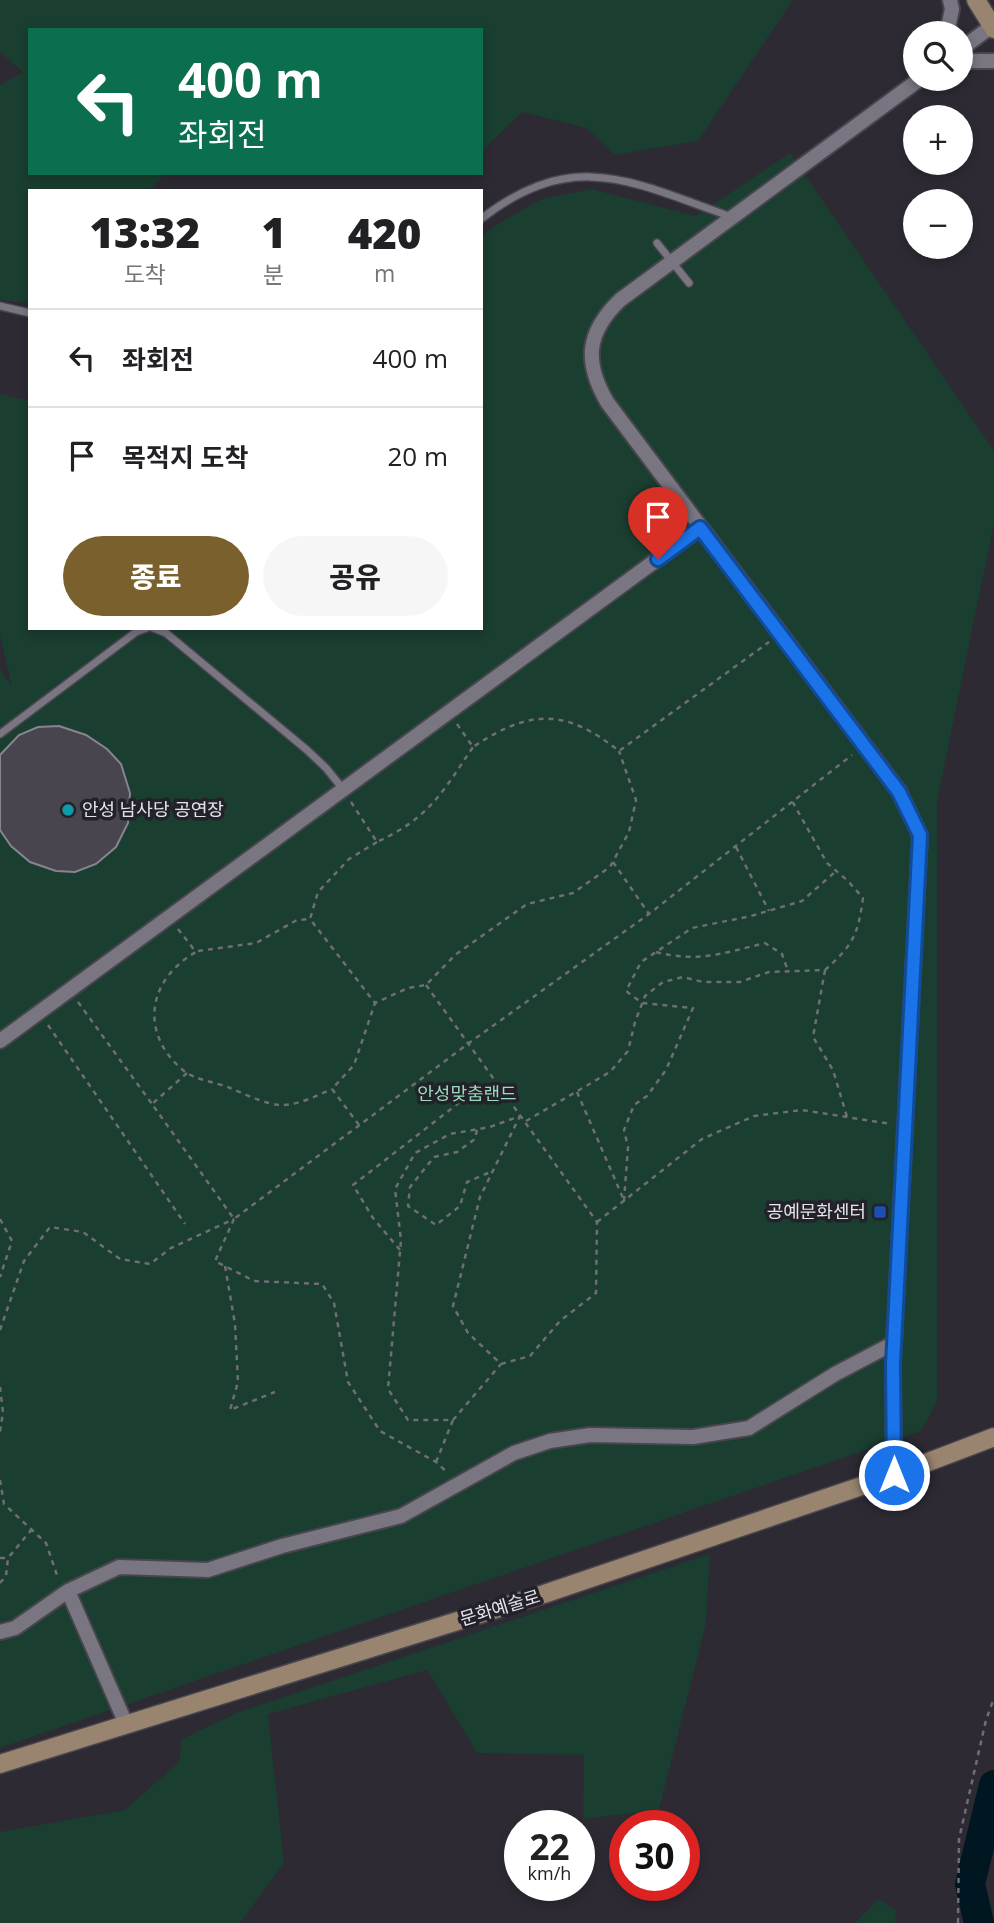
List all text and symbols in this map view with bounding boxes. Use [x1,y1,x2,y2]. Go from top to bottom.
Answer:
map controls [903,21,973,259]
button: search [903,21,973,91]
text: 400 m [178,46,323,112]
icon: left [63,56,154,147]
button: + [903,105,973,175]
text: 좌회전 [178,112,266,155]
button: − [903,189,973,259]
text: 13:32 [89,203,200,260]
text: 1 [262,203,286,260]
text: 420 [348,204,421,261]
text: m [374,257,395,289]
text: 도착 [124,258,166,290]
text: 분 [263,258,284,290]
icon: left [63,339,101,377]
text: 400 m [373,340,448,376]
text: 좌회전 [122,341,194,377]
icon: arrive [63,437,101,475]
text: 20 m [387,438,448,474]
text: 목적지 도착 [122,439,248,475]
pin [628,487,688,559]
icon: arrive [639,498,677,536]
button: 종료 [63,536,249,616]
button: 공유 [263,536,448,616]
place label: 안성 남사당 공연장 [82,797,224,821]
marker: 안성 남사당 공연장 [60,802,76,818]
park label: 안성맞춤랜드 [417,1081,517,1105]
place label: 공예문화센터 [767,1199,866,1223]
marker: 공예문화센터 [872,1204,888,1220]
position arrow [857,1438,931,1512]
street label: 문화예술로 [457,1583,543,1631]
speed limit sign: 30 [609,1810,700,1901]
text: 22 [529,1823,570,1870]
text: km/h [528,1861,571,1885]

